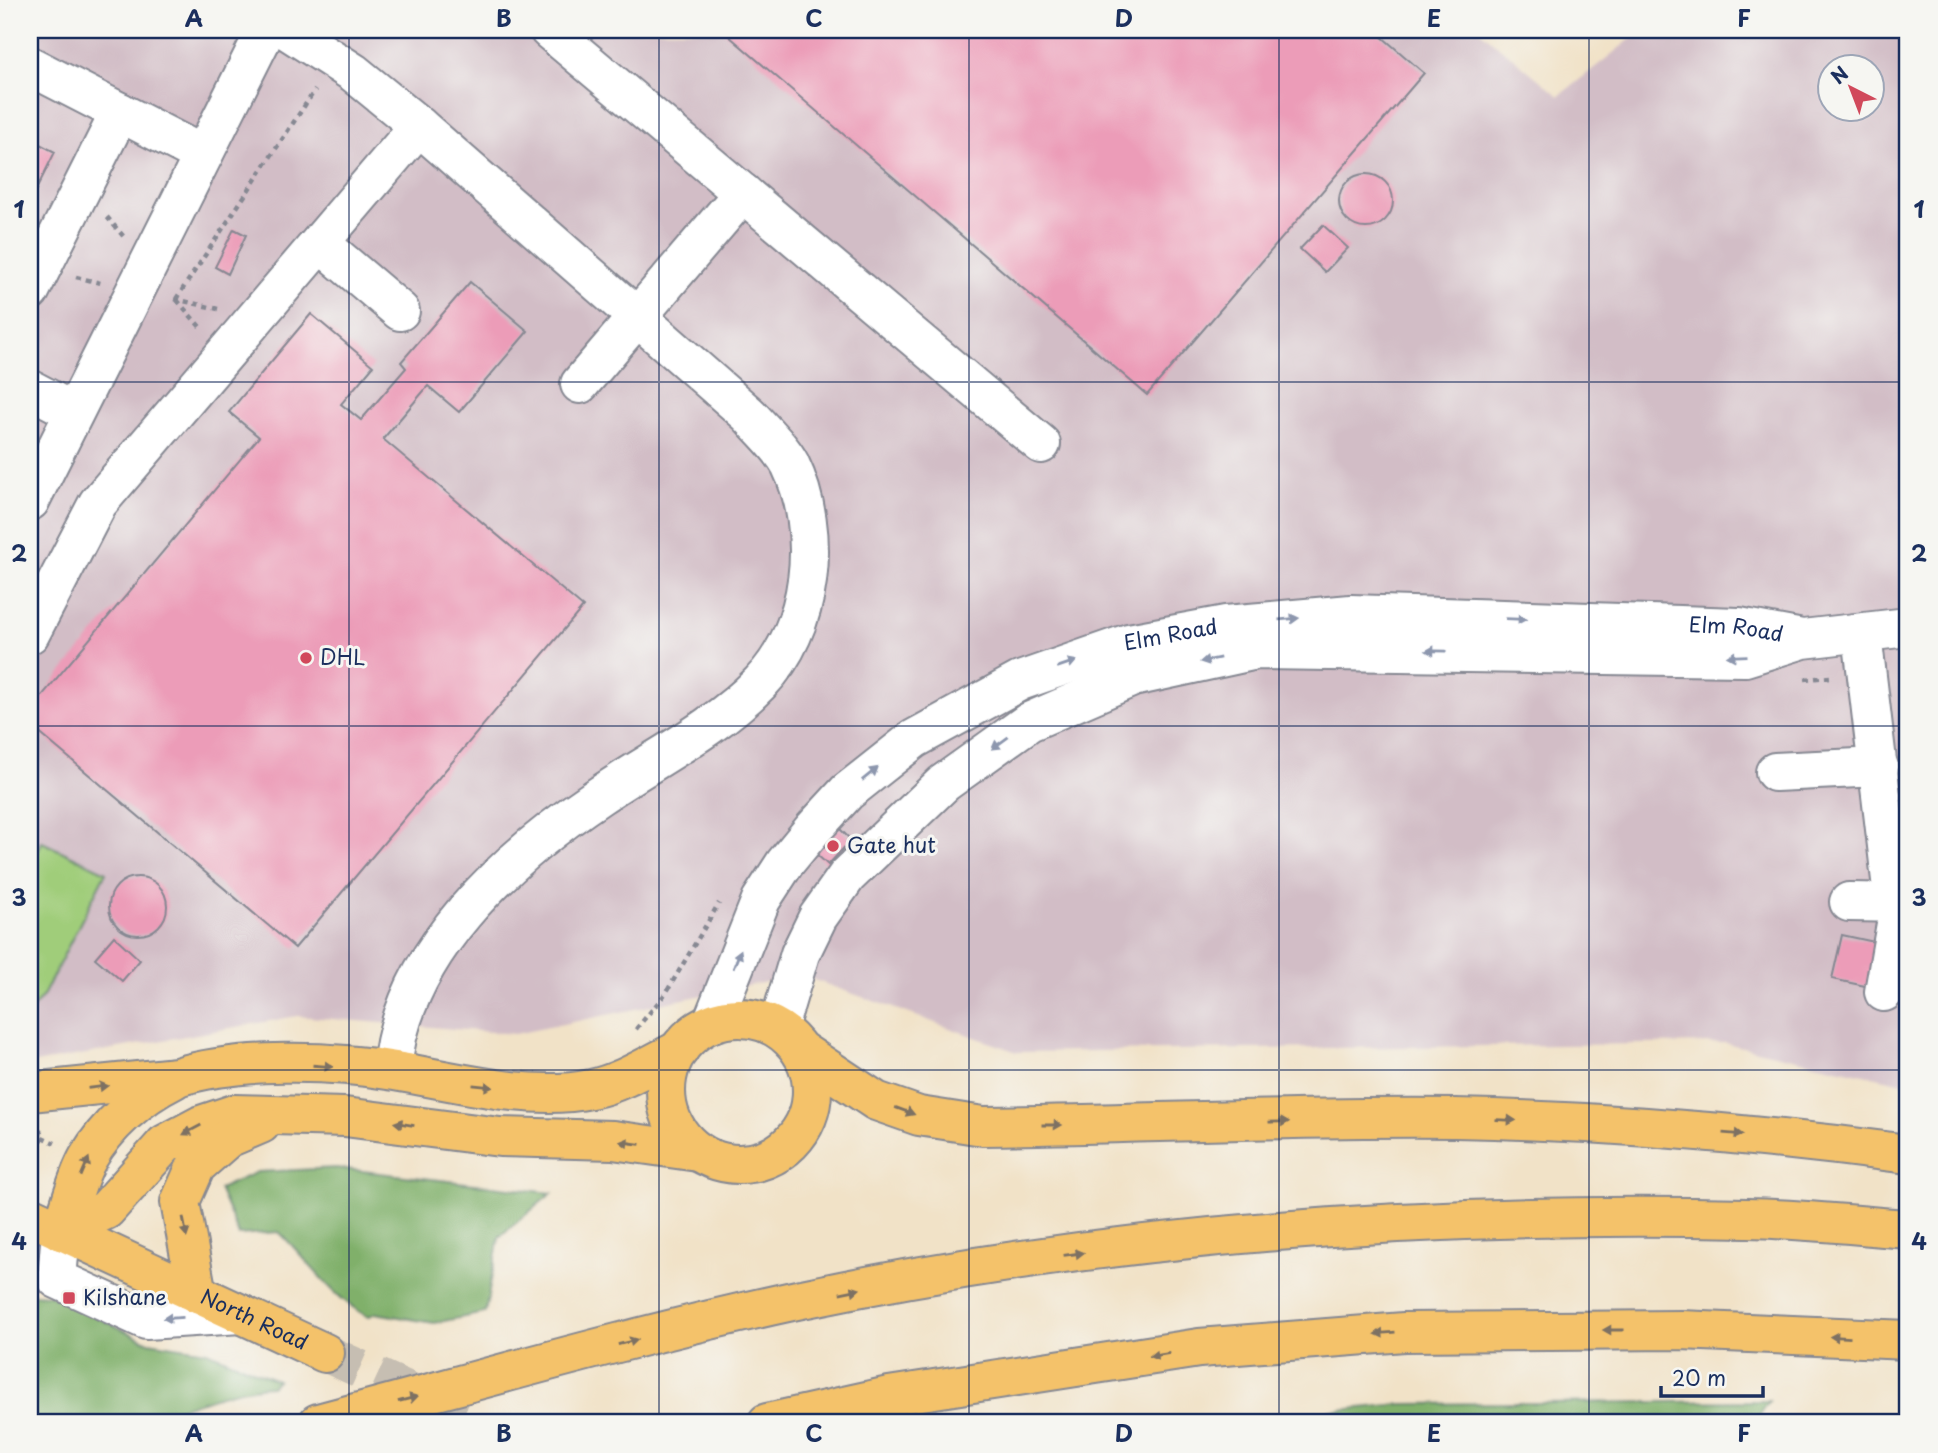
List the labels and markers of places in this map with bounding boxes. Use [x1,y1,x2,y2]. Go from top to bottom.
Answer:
place label: DHL [320,640,365,672]
marker: DHL [298,650,314,666]
place label: Gate hut [847,828,936,860]
marker: Gate hut [825,838,841,854]
place label: Kilshane [83,1280,167,1312]
marker: Kilshane [61,1290,77,1306]

